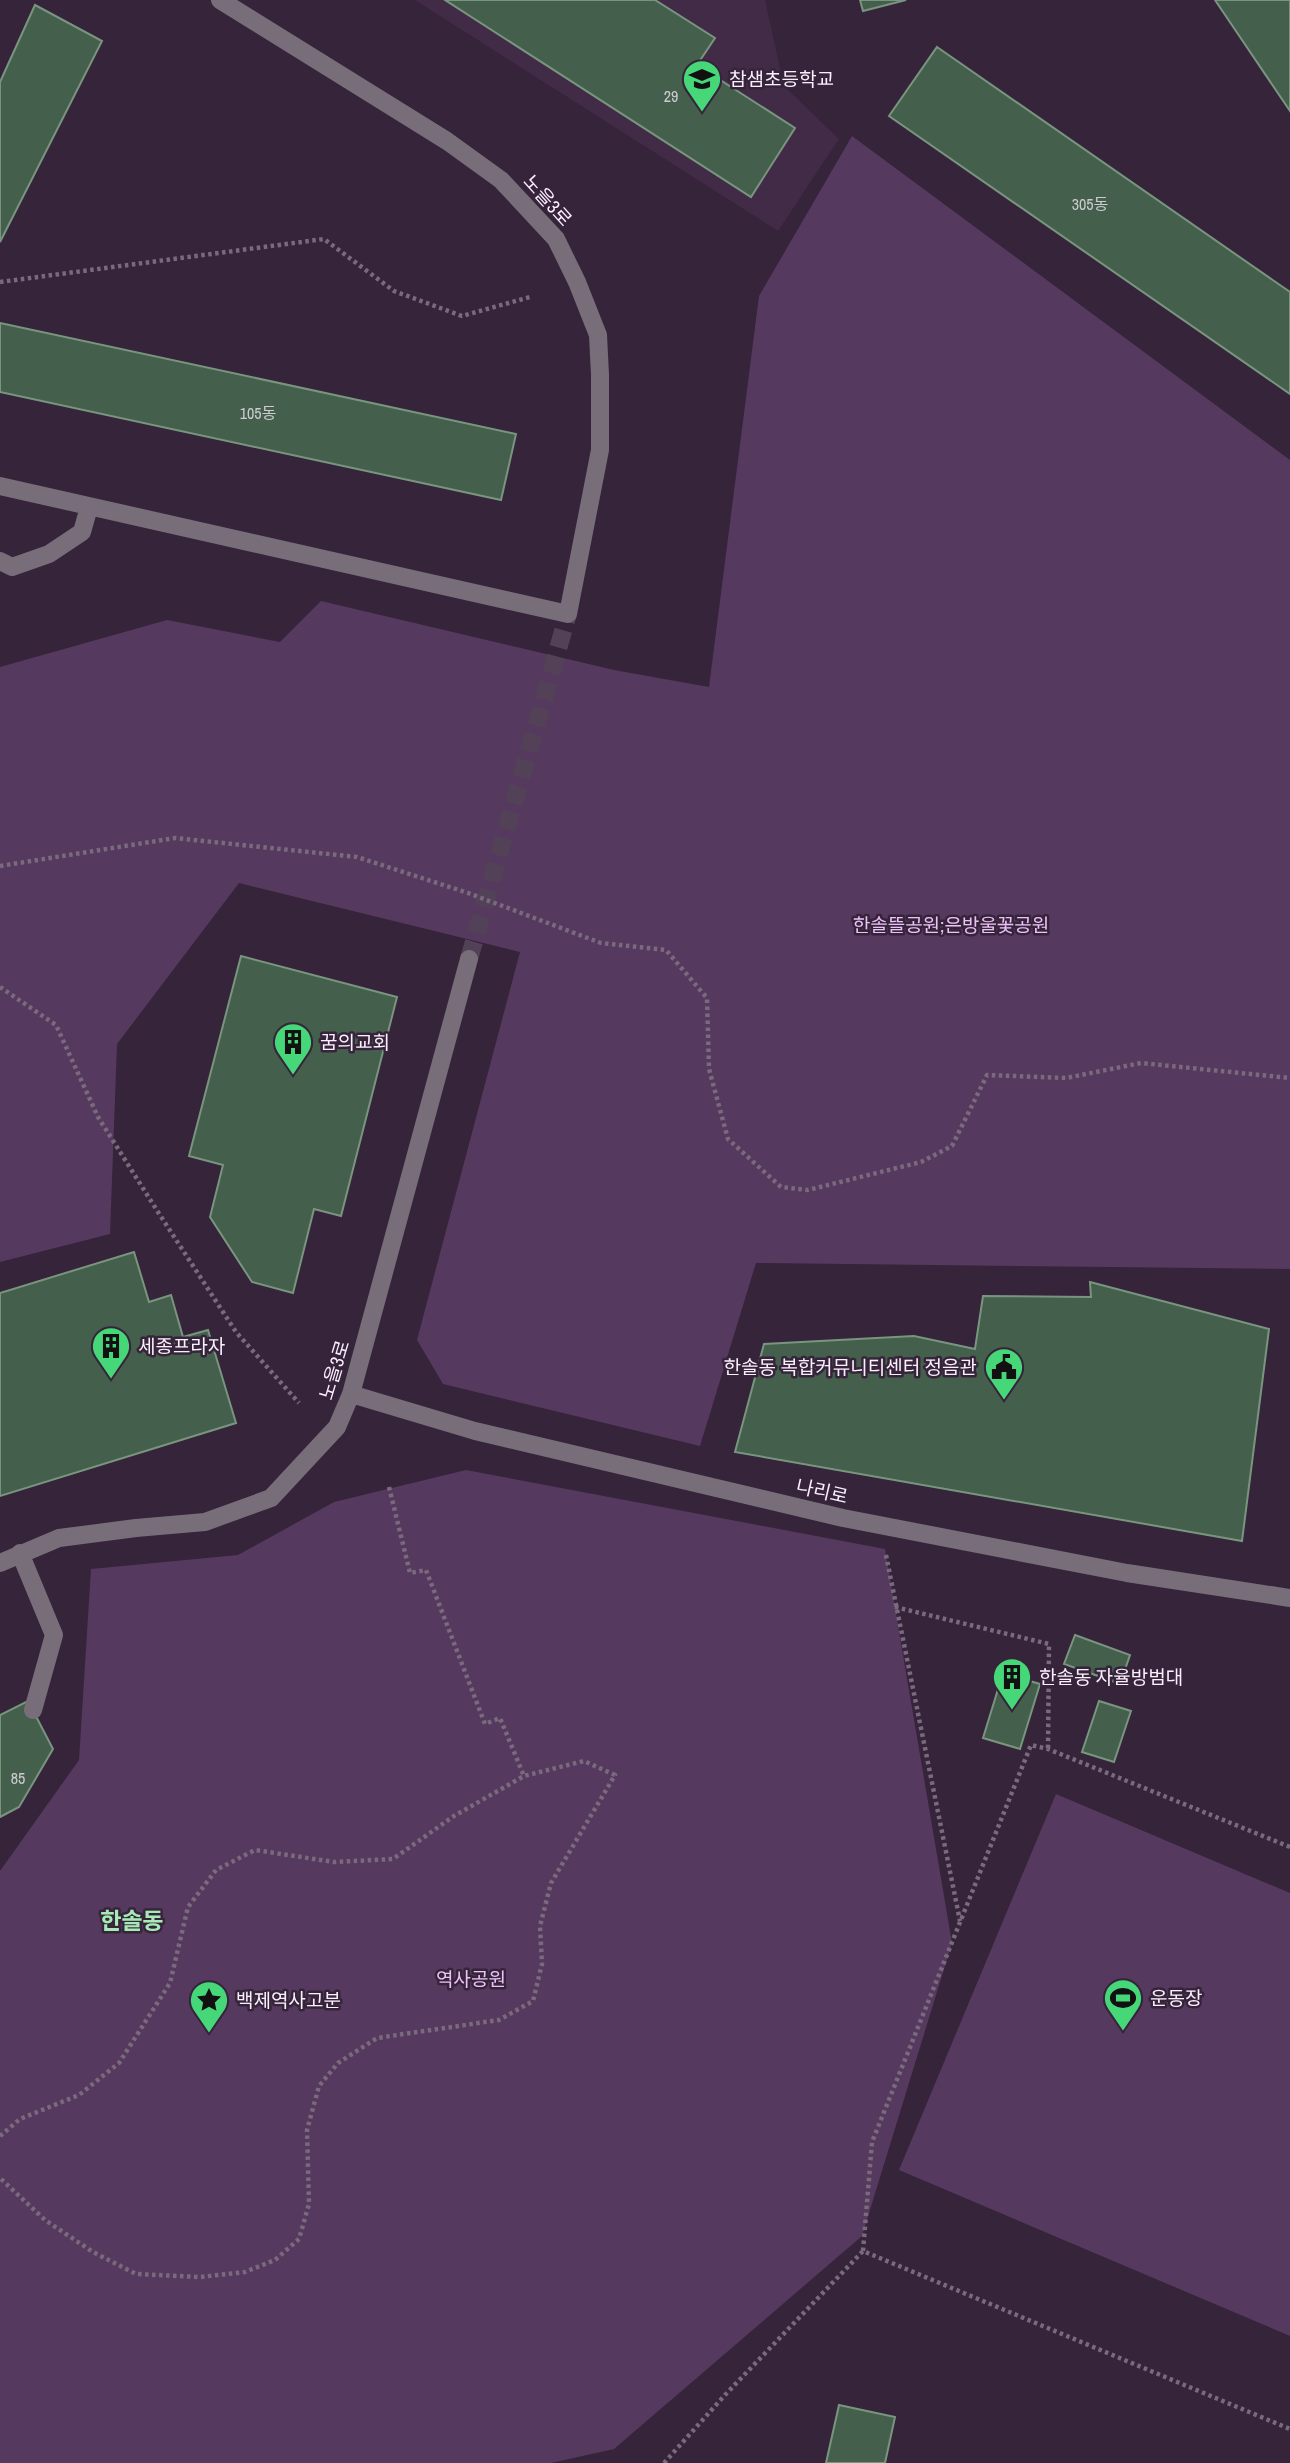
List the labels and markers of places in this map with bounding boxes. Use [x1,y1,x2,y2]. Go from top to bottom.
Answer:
school or university icon: 참샘초등학교 [681,58,723,113]
place label: 참샘초등학교 [729,66,834,92]
building icon: 꿈의교회 [272,1021,314,1076]
place label: 꿈의교회 [320,1029,390,1055]
building icon: 세종프라자 [90,1325,132,1380]
place label: 세종프라자 [138,1333,225,1359]
public building icon: 한솔동 복합커뮤니티센터 정음관 [983,1346,1025,1401]
place label: 한솔동 복합커뮤니티센터 정음관 [724,1354,977,1380]
building icon: 한솔동 자율방범대 [991,1656,1033,1711]
place label: 한솔동 자율방범대 [1039,1664,1183,1690]
sports icon: 운동장 [1102,1977,1144,2032]
place icon: 백제역사고분 [188,1979,230,2034]
place label: 운동장 [1150,1985,1202,2011]
place label: 백제역사고분 [236,1987,341,2013]

